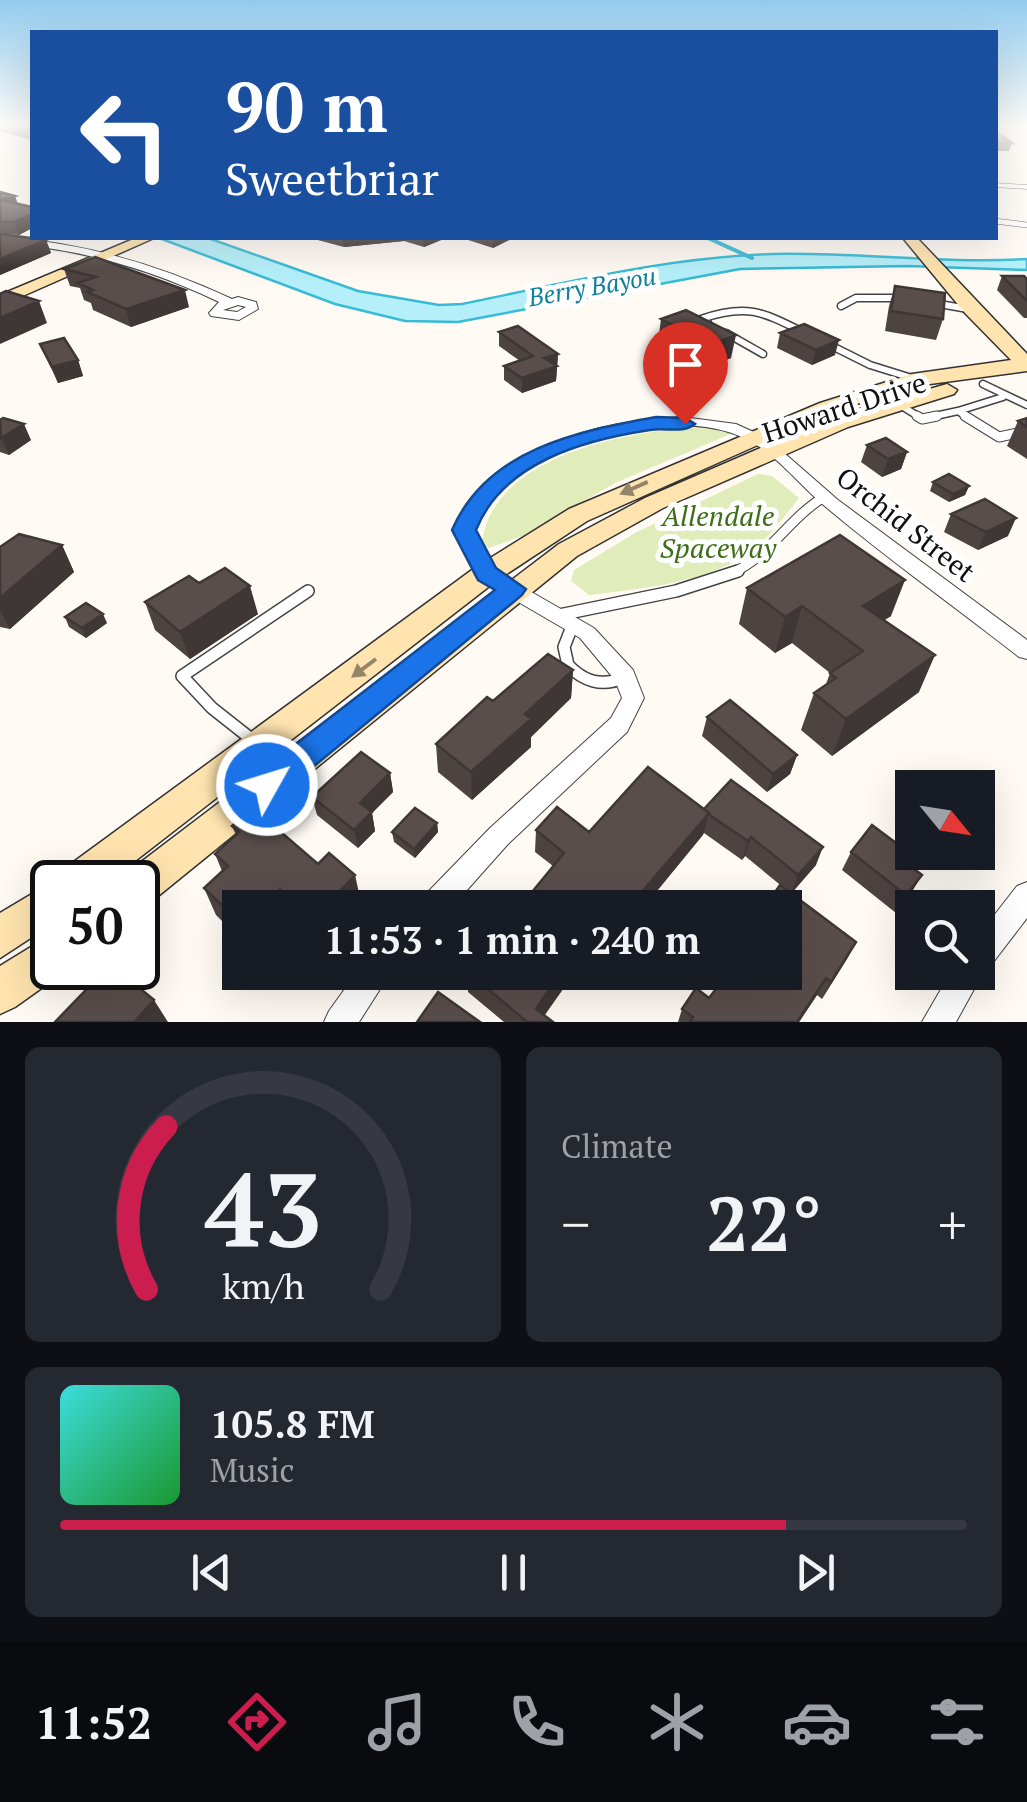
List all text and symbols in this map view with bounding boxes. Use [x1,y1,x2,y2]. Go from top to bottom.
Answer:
text: 90 m [225,59,388,152]
icon: left [60,70,190,200]
text: Sweetbriar [225,148,439,208]
water label: Berry Bayou [525,259,658,314]
pin [643,322,728,425]
icon: arrive [658,337,713,392]
street label: Howard Drive [757,363,931,451]
street label: Orchid Street [829,458,983,590]
one-way arrow [619,480,649,496]
park label: Allendale Spaceway [660,497,777,566]
one-way arrow [351,657,377,677]
position arrow [215,733,319,837]
north arrow [895,770,995,870]
map controls [895,770,995,990]
speed limit sign: 50 [30,860,160,990]
button: search [895,890,995,990]
text: 11:53 · 1 min · 240 m [324,915,700,965]
text: Climate [561,1125,673,1167]
text: 43 [204,1139,322,1277]
text: 22° [706,1173,822,1272]
text: − [561,1187,590,1260]
text: + [938,1187,967,1260]
text: km/h [222,1262,304,1309]
text: 105.8 FM [210,1399,375,1449]
text: Music [210,1449,295,1491]
icon: previous [184,1545,239,1600]
icon: pause [486,1545,541,1600]
icon: next [788,1545,843,1600]
icon: directions [222,1687,292,1757]
icon: music [362,1687,432,1757]
icon: phone [502,1687,572,1757]
icon: climate [642,1687,712,1757]
icon: car [782,1687,852,1757]
icon: filters [922,1687,992,1757]
text: 11:52 [35,1692,152,1752]

